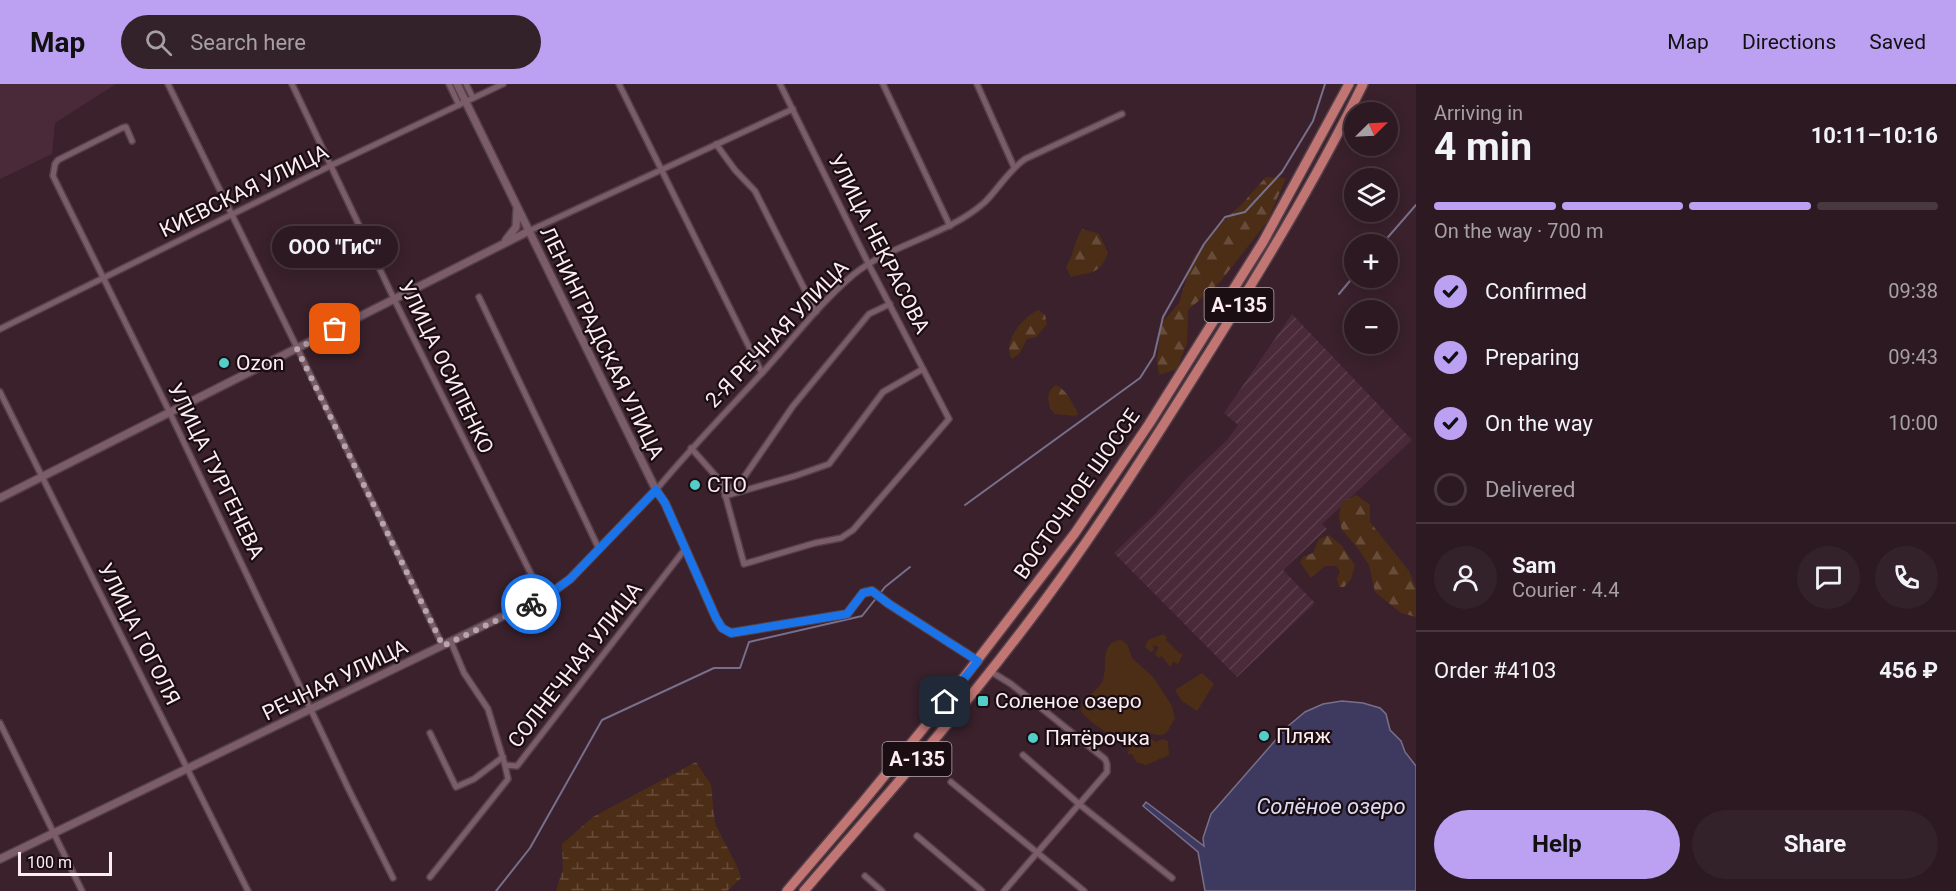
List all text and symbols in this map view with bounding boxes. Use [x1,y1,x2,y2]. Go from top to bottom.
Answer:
search box [121,15,541,69]
text: Map [30,26,85,59]
icon: search [142,26,175,59]
text: Search here [190,30,306,55]
text: Map [1667,30,1709,54]
text: Directions [1742,30,1836,54]
text: Saved [1869,30,1926,54]
text: Arriving in [1434,101,1523,125]
north arrow [1344,102,1398,156]
map controls [1344,102,1398,354]
text: 10:11–10:16 [1811,123,1938,148]
text: 4 min [1434,124,1532,170]
street label: КИЕВСКАЯ УЛИЦА [156,140,333,242]
street label: УЛИЦА НЕКРАСОВА [823,150,935,338]
button: layers [1344,168,1398,222]
text: On the way · 700 m [1434,219,1603,243]
street label: ЛЕНИНГРАДСКАЯ УЛИЦА [535,223,669,464]
callout: ООО "ГиС" [272,227,398,269]
button: + [1344,234,1398,288]
text: ООО "ГиС" [289,235,381,259]
street label: 2-Я РЕЧНАЯ УЛИЦА [701,255,854,412]
icon: check [1434,275,1467,308]
street label: УЛИЦА ОСИПЕНКО [394,277,498,457]
text: Confirmed [1485,279,1587,304]
text: 09:38 [1888,279,1938,303]
road number: А-135 [1204,288,1274,322]
button: − [1344,300,1398,354]
pin [309,303,360,354]
icon: bag [318,312,351,345]
icon: check [1434,341,1467,374]
text: Preparing [1485,345,1579,370]
text: 09:43 [1888,345,1938,369]
place label: Ozon [236,351,284,375]
marker: Ozon [217,356,231,370]
street label: УЛИЦА ТУРГЕНЕВА [163,379,269,563]
street label: ВОСТОЧНОЕ ШОССЕ [1009,404,1145,584]
icon: check [1434,407,1467,440]
text: On the way [1485,411,1593,436]
text: 10:00 [1888,411,1938,435]
place label: СТО [707,473,747,497]
text: Delivered [1485,477,1575,502]
marker: СТО [688,478,702,492]
button: person [1434,546,1497,609]
button: chat [1797,546,1860,609]
button: phone [1875,546,1938,609]
text: Sam [1512,553,1556,578]
street label: УЛИЦА ГОГОЛЯ [93,559,185,709]
courier [501,574,561,634]
street label: СОЛНЕЧНАЯ УЛИЦА [503,577,647,752]
text: Courier · 4.4 [1512,578,1619,602]
icon: bike [515,588,548,621]
street label: РЕЧНАЯ УЛИЦА [258,634,412,726]
text: Order #4103 [1434,658,1556,683]
text: 456 ₽ [1879,658,1938,683]
pin [919,676,970,727]
icon: home [928,685,961,718]
place label: Соленое озеро [995,689,1142,713]
marker: Соленое озеро [976,694,990,708]
place label: Пляж [1276,724,1331,748]
place label: Пятёрочка [1045,726,1150,750]
marker: Пляж [1257,729,1271,743]
marker: Пятёрочка [1026,731,1040,745]
road number: А-135 [882,742,952,776]
water label: Солёное озеро [1256,794,1406,819]
button: Help [1434,810,1680,879]
button: Share [1692,810,1938,879]
scale bar [18,849,112,876]
text: 100 m [27,853,72,872]

